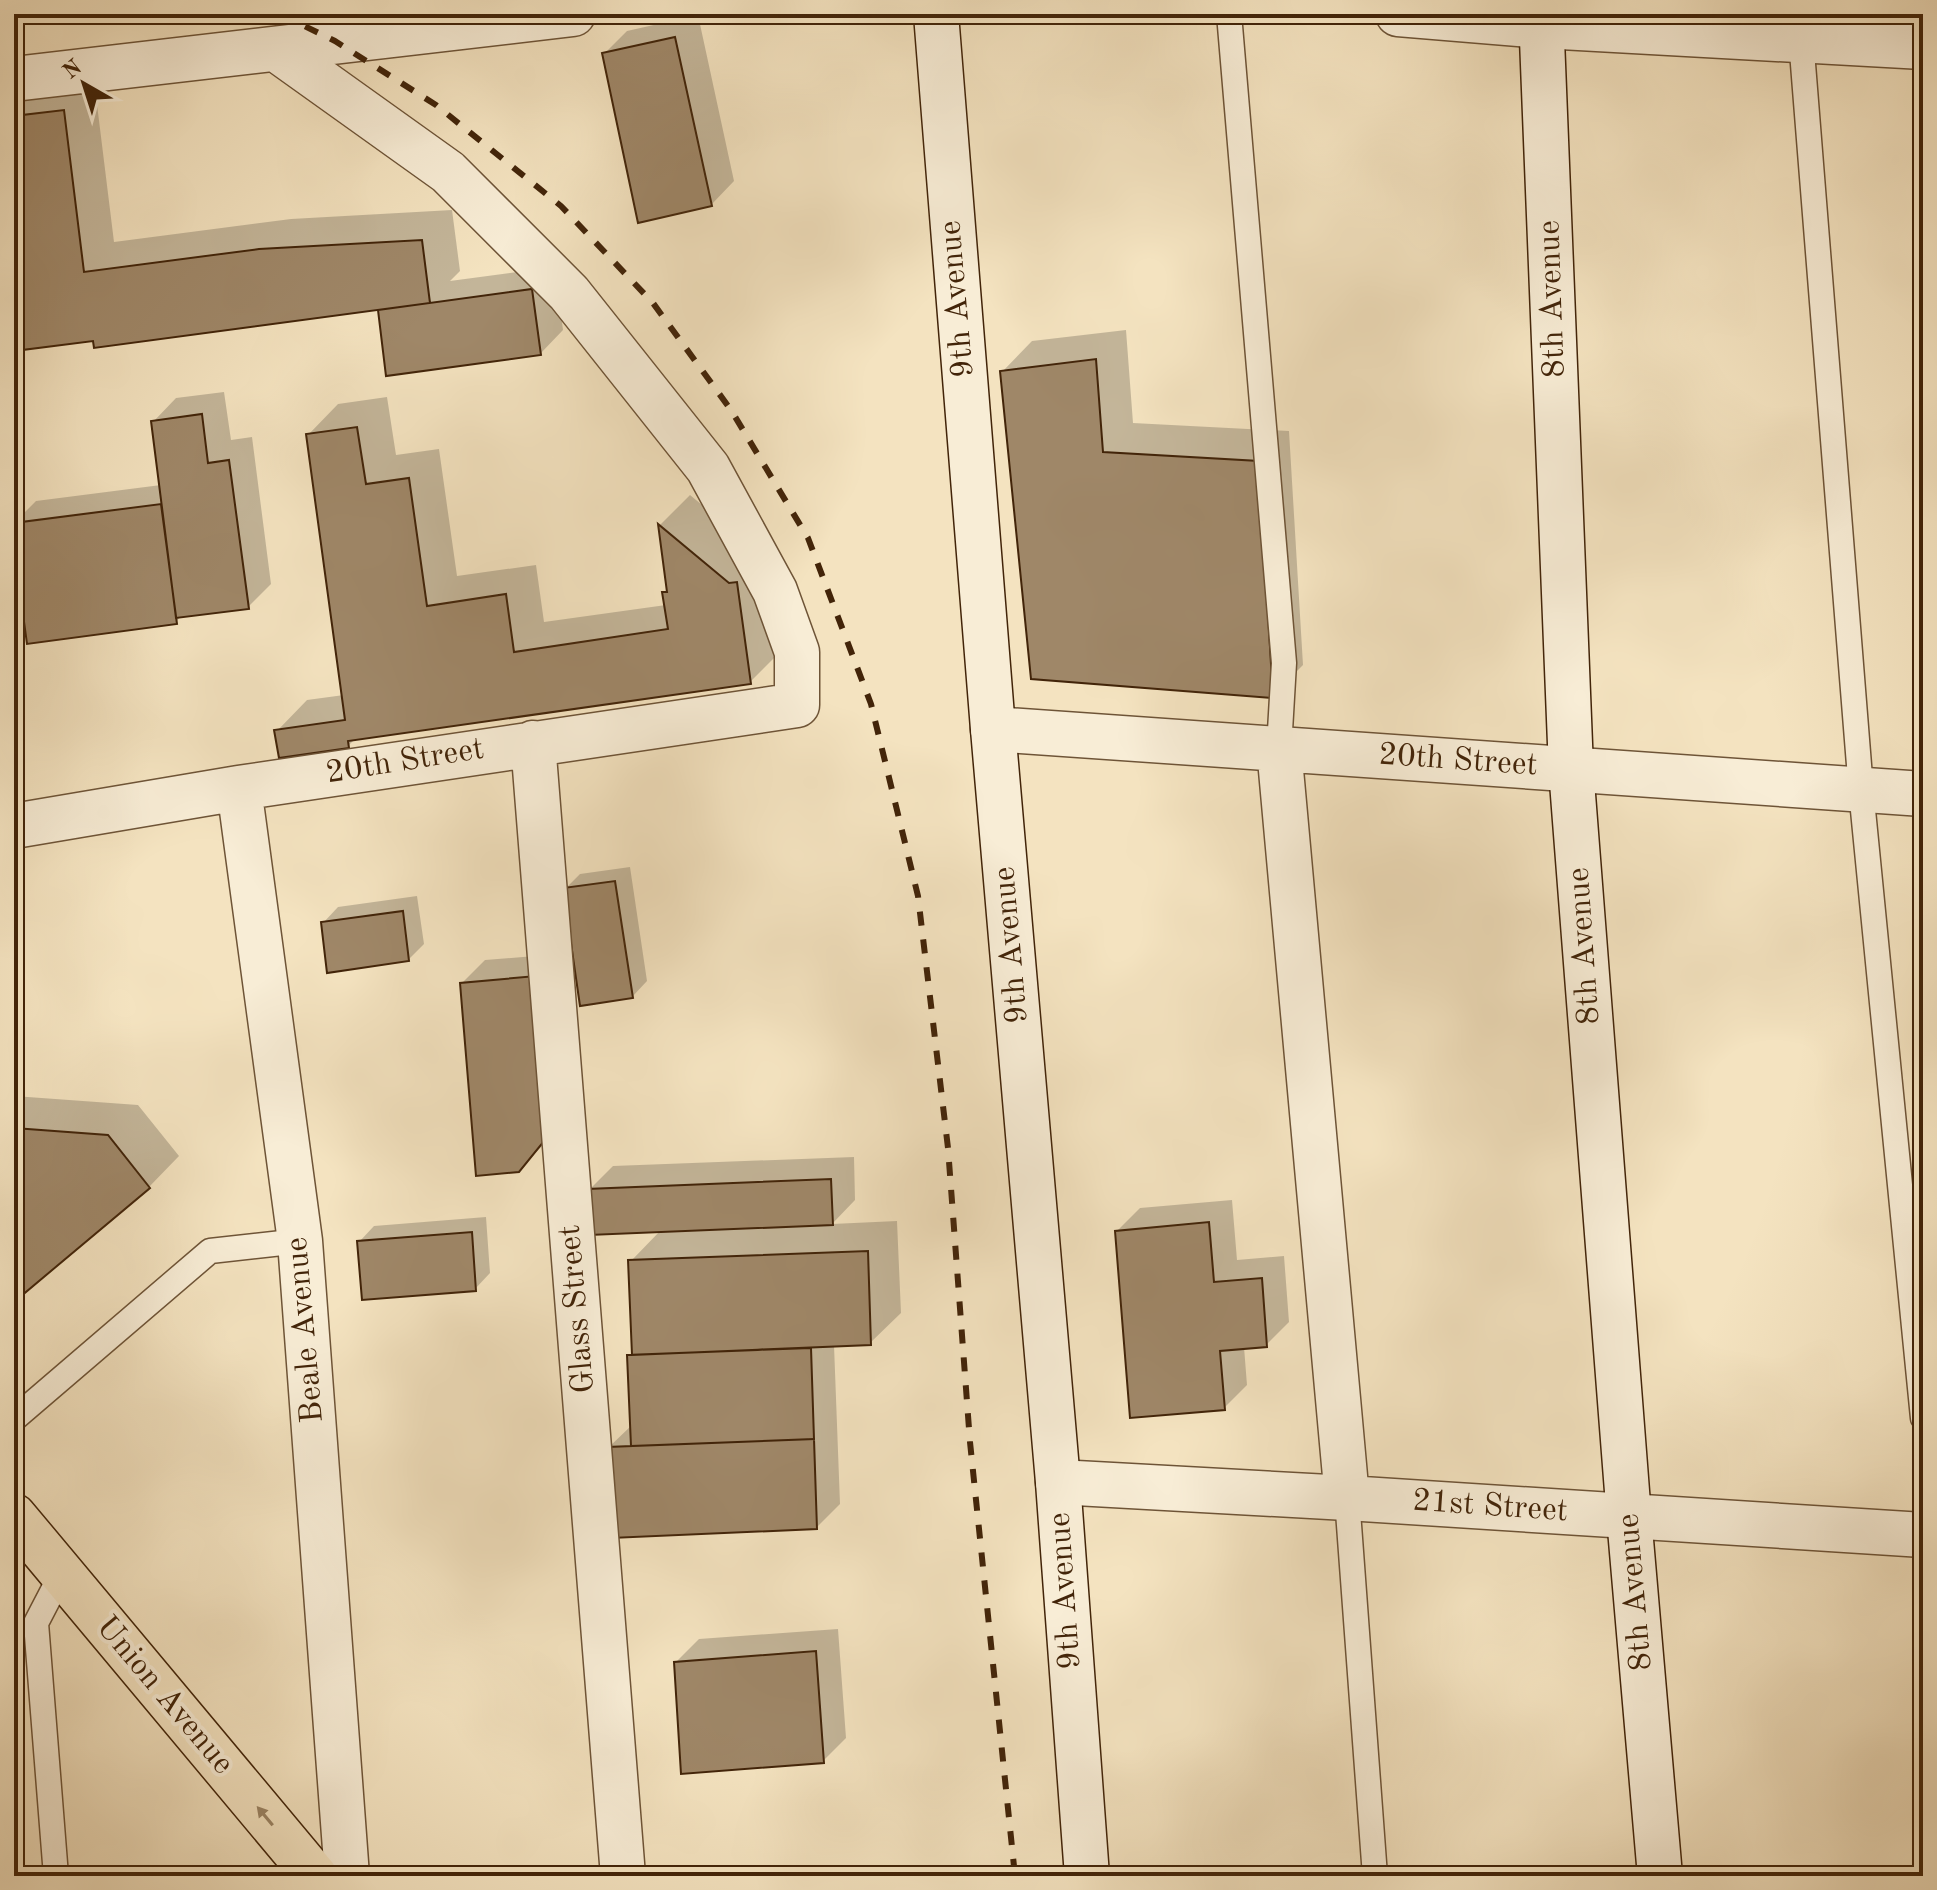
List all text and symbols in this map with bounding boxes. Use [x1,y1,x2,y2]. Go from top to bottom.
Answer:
north arrow [44,44,124,124]
text: N [59,56,86,84]
street label: 9th Avenue [935,219,981,379]
street label: 8th Avenue [1534,220,1572,378]
street label: 20th Street [324,734,486,790]
street label: 20th Street [1377,739,1539,783]
street label: 9th Avenue [989,865,1035,1025]
street label: 8th Avenue [1564,866,1606,1026]
street label: Glass Street [555,1223,601,1395]
street label: Beale Avenue [282,1236,330,1424]
street label: 21st Street [1411,1486,1569,1528]
street label: 9th Avenue [1045,1511,1087,1671]
street label: 8th Avenue [1613,1512,1659,1672]
street label: Union Avenue [89,1611,239,1781]
one-way arrow [257,1806,274,1826]

